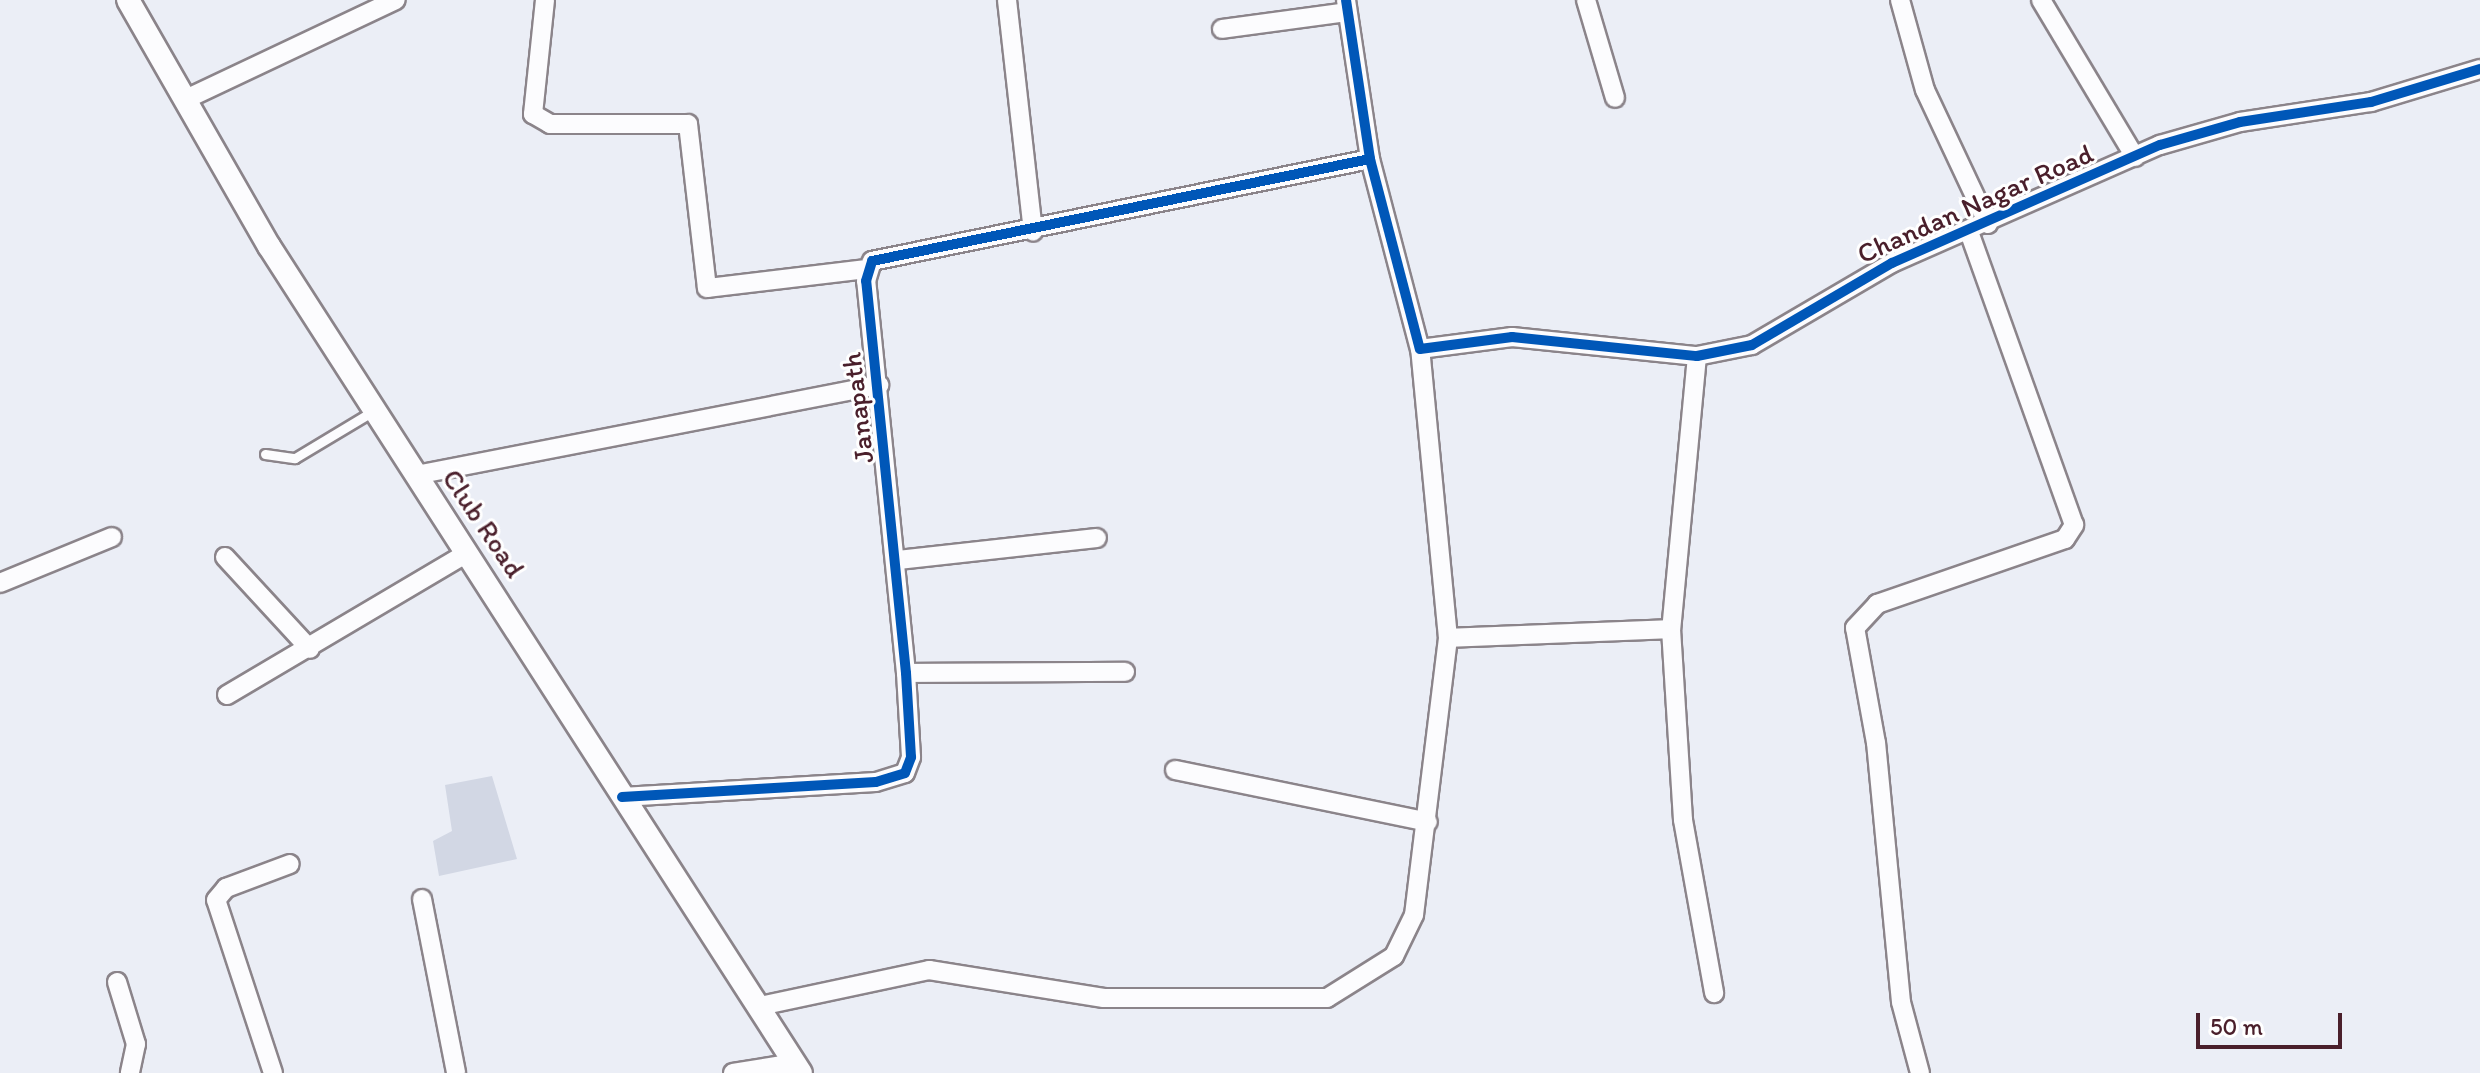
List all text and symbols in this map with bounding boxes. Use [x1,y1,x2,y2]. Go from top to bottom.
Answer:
street label: Chandan Nagar Road [1853,136,2097,270]
street label: Janapath [834,351,880,465]
street label: Club Road [436,463,532,583]
scale bar [2200,997,2346,1047]
text: 50 m [2210,1012,2263,1041]

